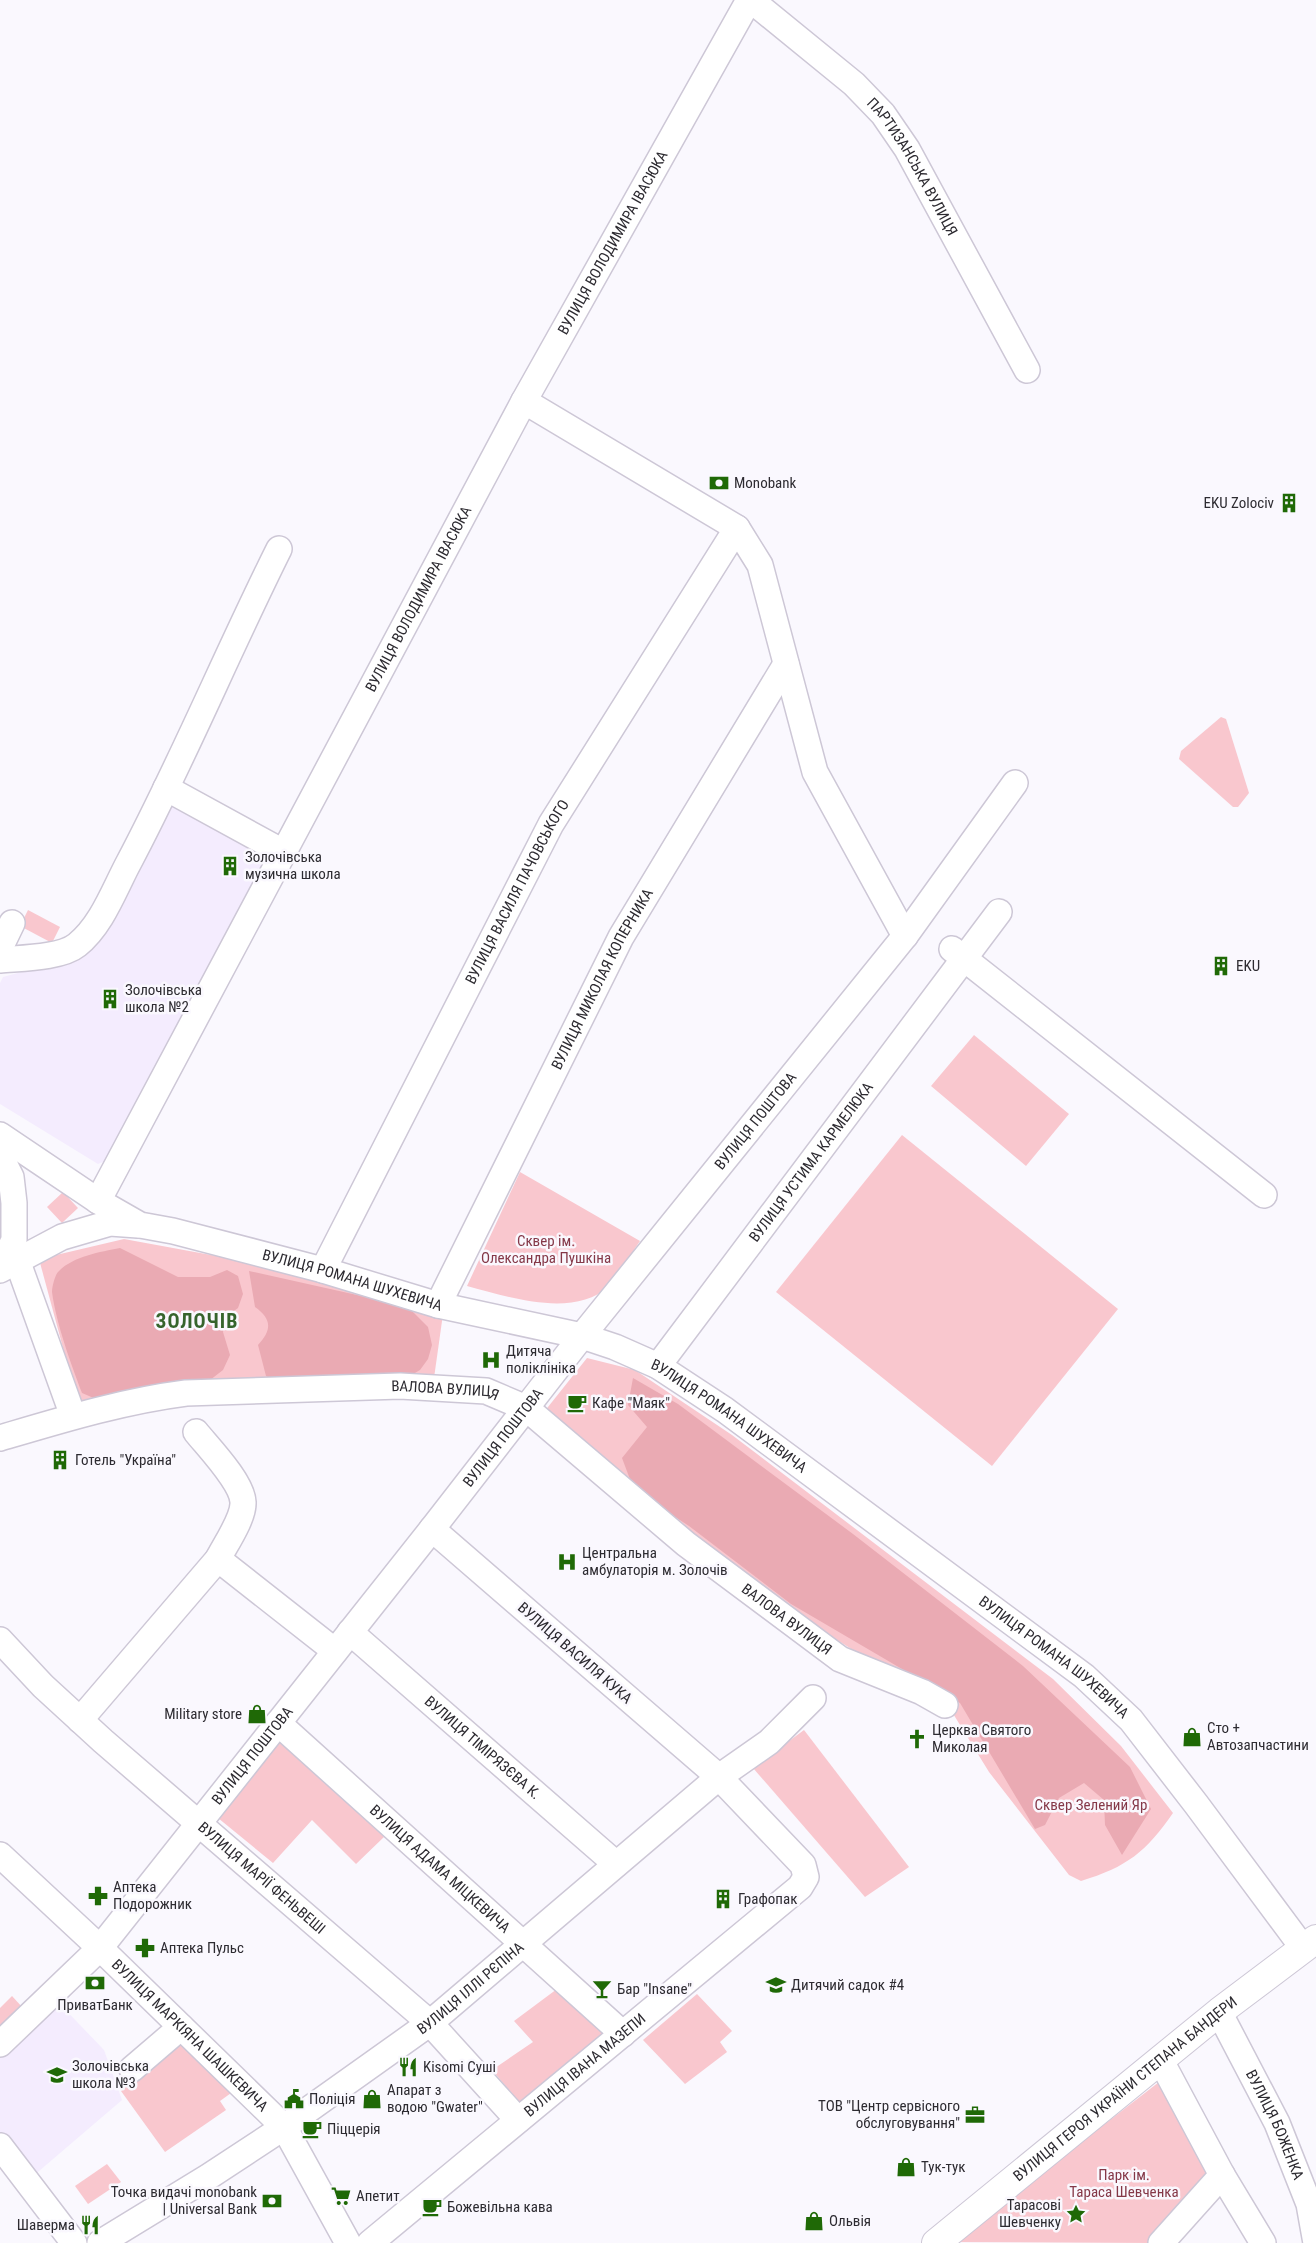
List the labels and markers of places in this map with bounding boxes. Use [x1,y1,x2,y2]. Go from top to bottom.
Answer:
bank icon: Monobank [708,472,730,494]
place label: Monobank [734,474,797,492]
building icon: EKU Zolociv [1278,492,1300,514]
place label: EKU Zolociv [1204,494,1275,512]
place label: Золочівська музична школа [245,848,341,883]
building icon: Золочівська музична школа [219,855,241,877]
building icon: EKU [1210,955,1232,977]
place label: EKU [1236,957,1260,975]
place label: Золочівська школа №2 [125,981,202,1016]
building icon: Золочівська школа №2 [99,988,121,1010]
place label: Дитяча поліклініка [506,1342,576,1377]
hospital icon: Дитяча поліклініка [480,1349,502,1371]
cafe icon: Кафе "Маяк" [566,1392,588,1414]
place label: Кафе "Маяк" [592,1394,670,1412]
building icon: Готель "Україна" [49,1449,71,1471]
place label: Готель "Україна" [75,1451,176,1469]
place label: Центральна амбулаторія м. Золочів [582,1544,728,1579]
hospital icon: Центральна амбулаторія м. Золочів [556,1551,578,1573]
shop icon: Military store [246,1703,268,1725]
place label: Military store [164,1705,242,1723]
place label: Сто + Автозапчастини [1207,1719,1309,1754]
place label: Церква Святого Миколая [932,1721,1031,1756]
shop icon: Сто + Автозапчастини [1181,1726,1203,1748]
church icon: Церква Святого Миколая [906,1728,928,1750]
place label: Аптека Подорожник [113,1878,192,1913]
pharmacy icon: Аптека Подорожник [87,1885,109,1907]
building icon: Графопак [712,1888,734,1910]
place label: Графопак [738,1890,797,1908]
pharmacy icon: Аптека Пульс [134,1937,156,1959]
place label: Аптека Пульс [160,1939,244,1957]
bank icon: ПриватБанк [84,1972,106,1994]
school or university icon: Дитячий садок #4 [765,1974,787,1996]
place label: Дитячий садок #4 [791,1976,904,1994]
bar icon: Бар "Insane" [591,1978,613,2000]
place label: Бар "Insane" [617,1980,692,1998]
place label: ПриватБанк [57,1996,133,2014]
restaurant icon: Kisomi Суші [397,2056,419,2078]
place label: Золочівська школа №3 [72,2057,149,2092]
place label: Kisomi Суші [423,2058,496,2076]
school or university icon: Золочівська школа №3 [46,2064,68,2086]
place label: Апарат з водою "Gwater" [387,2081,483,2116]
public building icon: Поліція [283,2088,305,2110]
shop icon: Апарат з водою "Gwater" [361,2088,383,2110]
place label: Поліція [309,2090,355,2108]
place label: ТОВ "Центр сервісного обслуговування" [818,2097,960,2132]
office icon: ТОВ "Центр сервісного обслуговування" [964,2104,986,2126]
cafe icon: Піццерія [301,2118,323,2140]
place label: Піццерія [327,2120,381,2138]
shop icon: Тук-тук [895,2156,917,2178]
place label: Тук-тук [921,2158,965,2176]
place label: Точка видачі monobank | Universal Bank [111,2183,257,2218]
supermarket icon: Апетит [330,2185,352,2207]
place label: Апетит [356,2187,400,2205]
bank icon: Точка видачі monobank | Universal Bank [261,2190,283,2212]
cafe icon: Божевільна кава [421,2196,443,2218]
place label: Тарасові Шевченку [999,2196,1061,2231]
place label: Божевільна кава [447,2198,553,2216]
place icon: Тарасові Шевченку [1065,2203,1087,2225]
shop icon: Ольвія [803,2210,825,2232]
place label: Ольвія [829,2212,871,2230]
restaurant icon: Шаверма [79,2214,101,2236]
place label: Шаверма [17,2216,75,2234]

